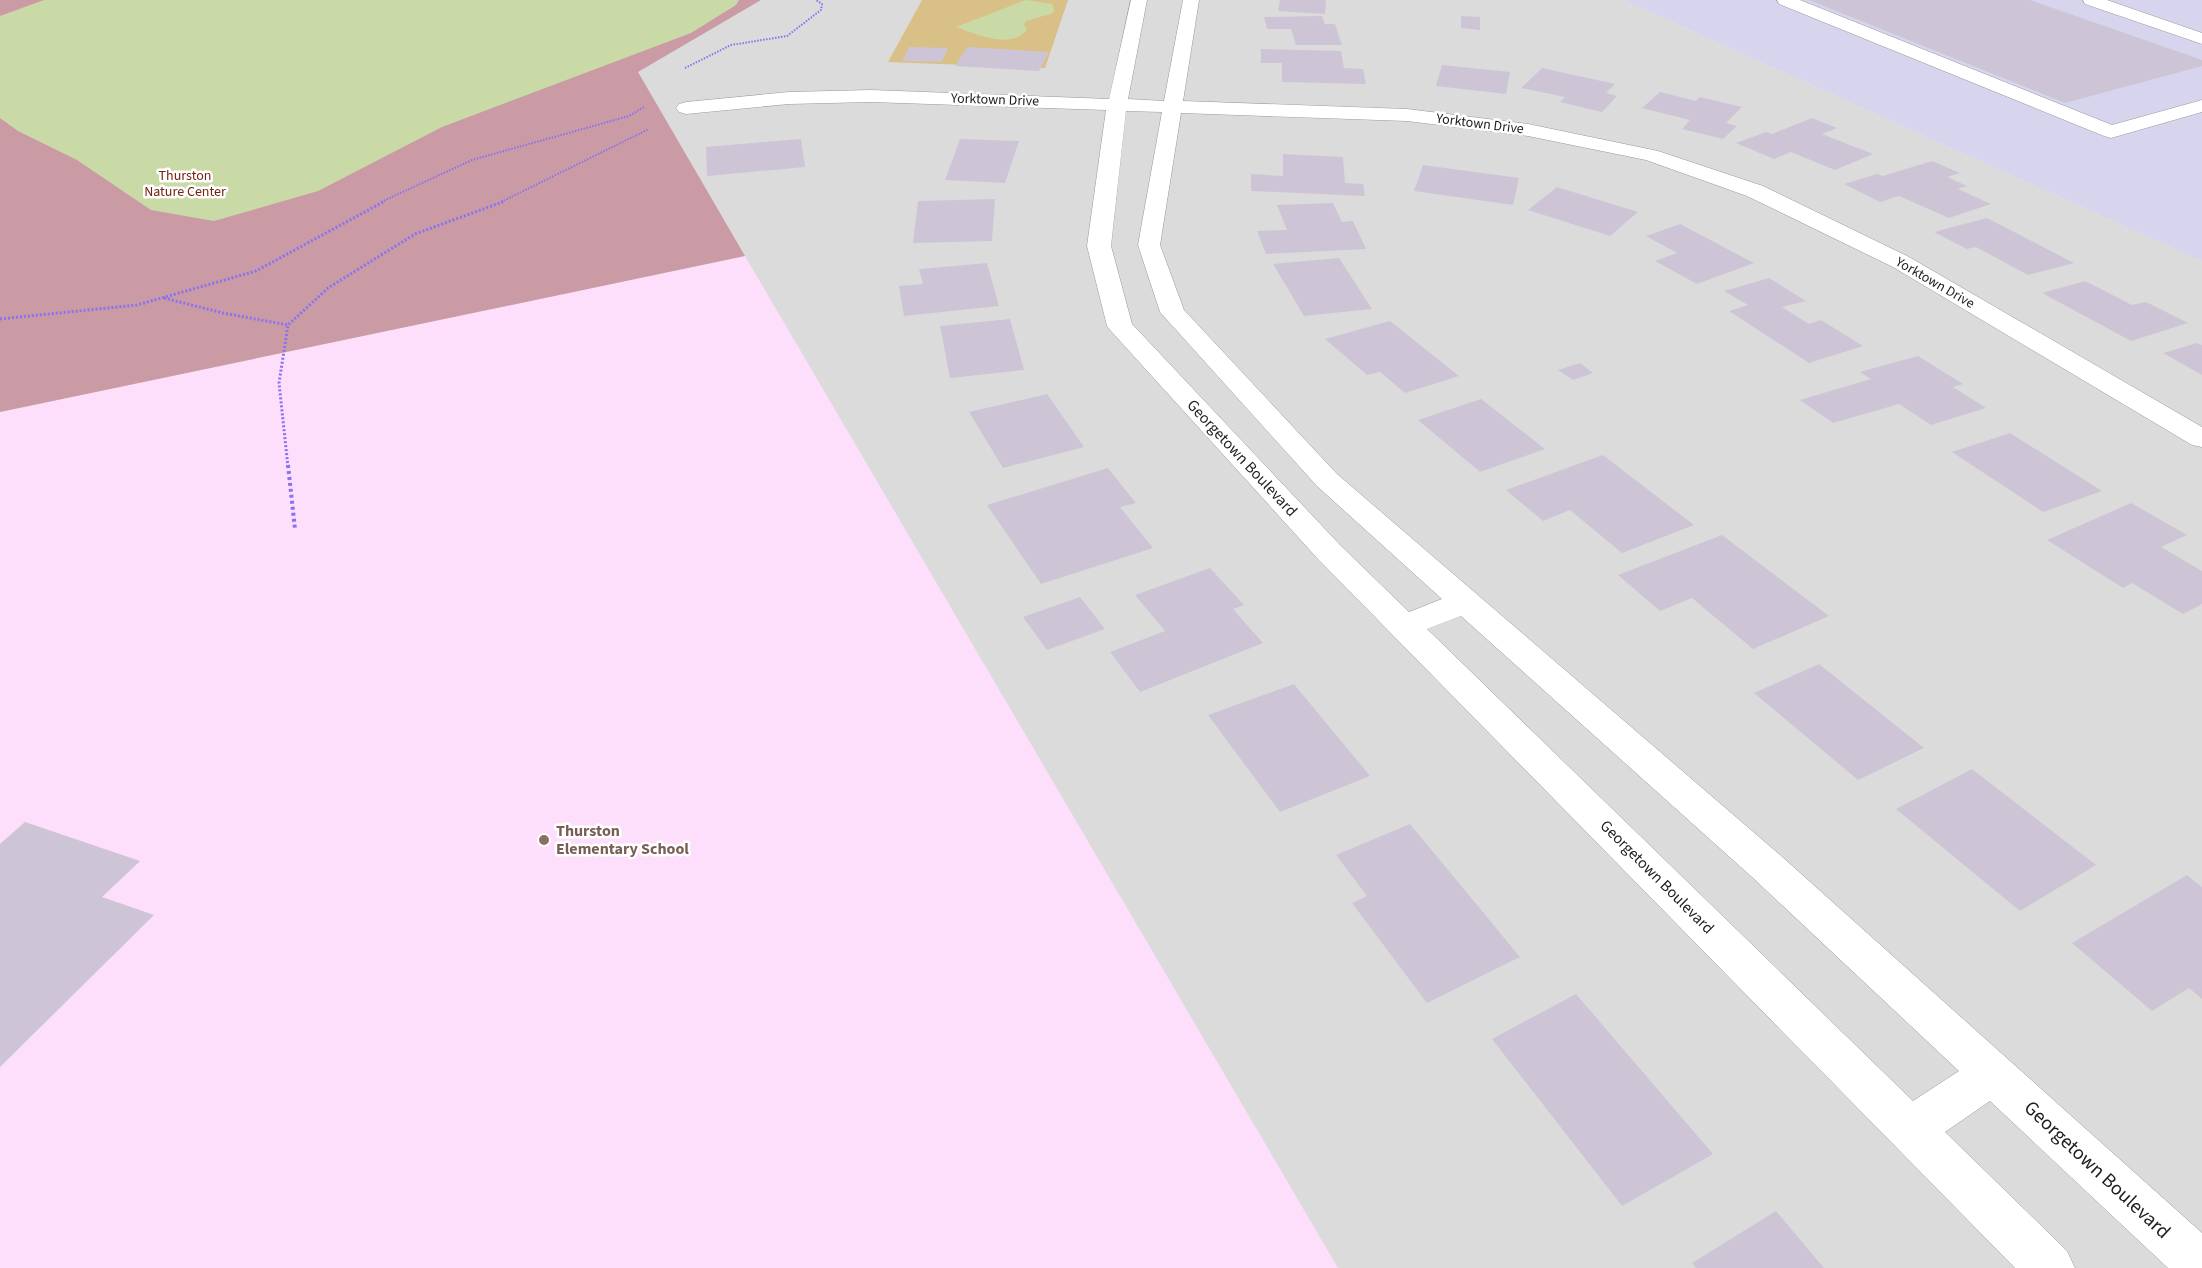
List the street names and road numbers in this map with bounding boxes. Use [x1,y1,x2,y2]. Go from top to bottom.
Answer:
street label: Yorktown Drive [950,88,1039,112]
street label: Yorktown Drive [1434,109,1525,139]
street label: Yorktown Drive [1891,252,1978,314]
street label: Georgetown Boulevard [1182,395,1302,521]
street label: Georgetown Boulevard [1595,815,1719,939]
street label: Georgetown Boulevard [2017,1094,2177,1246]

